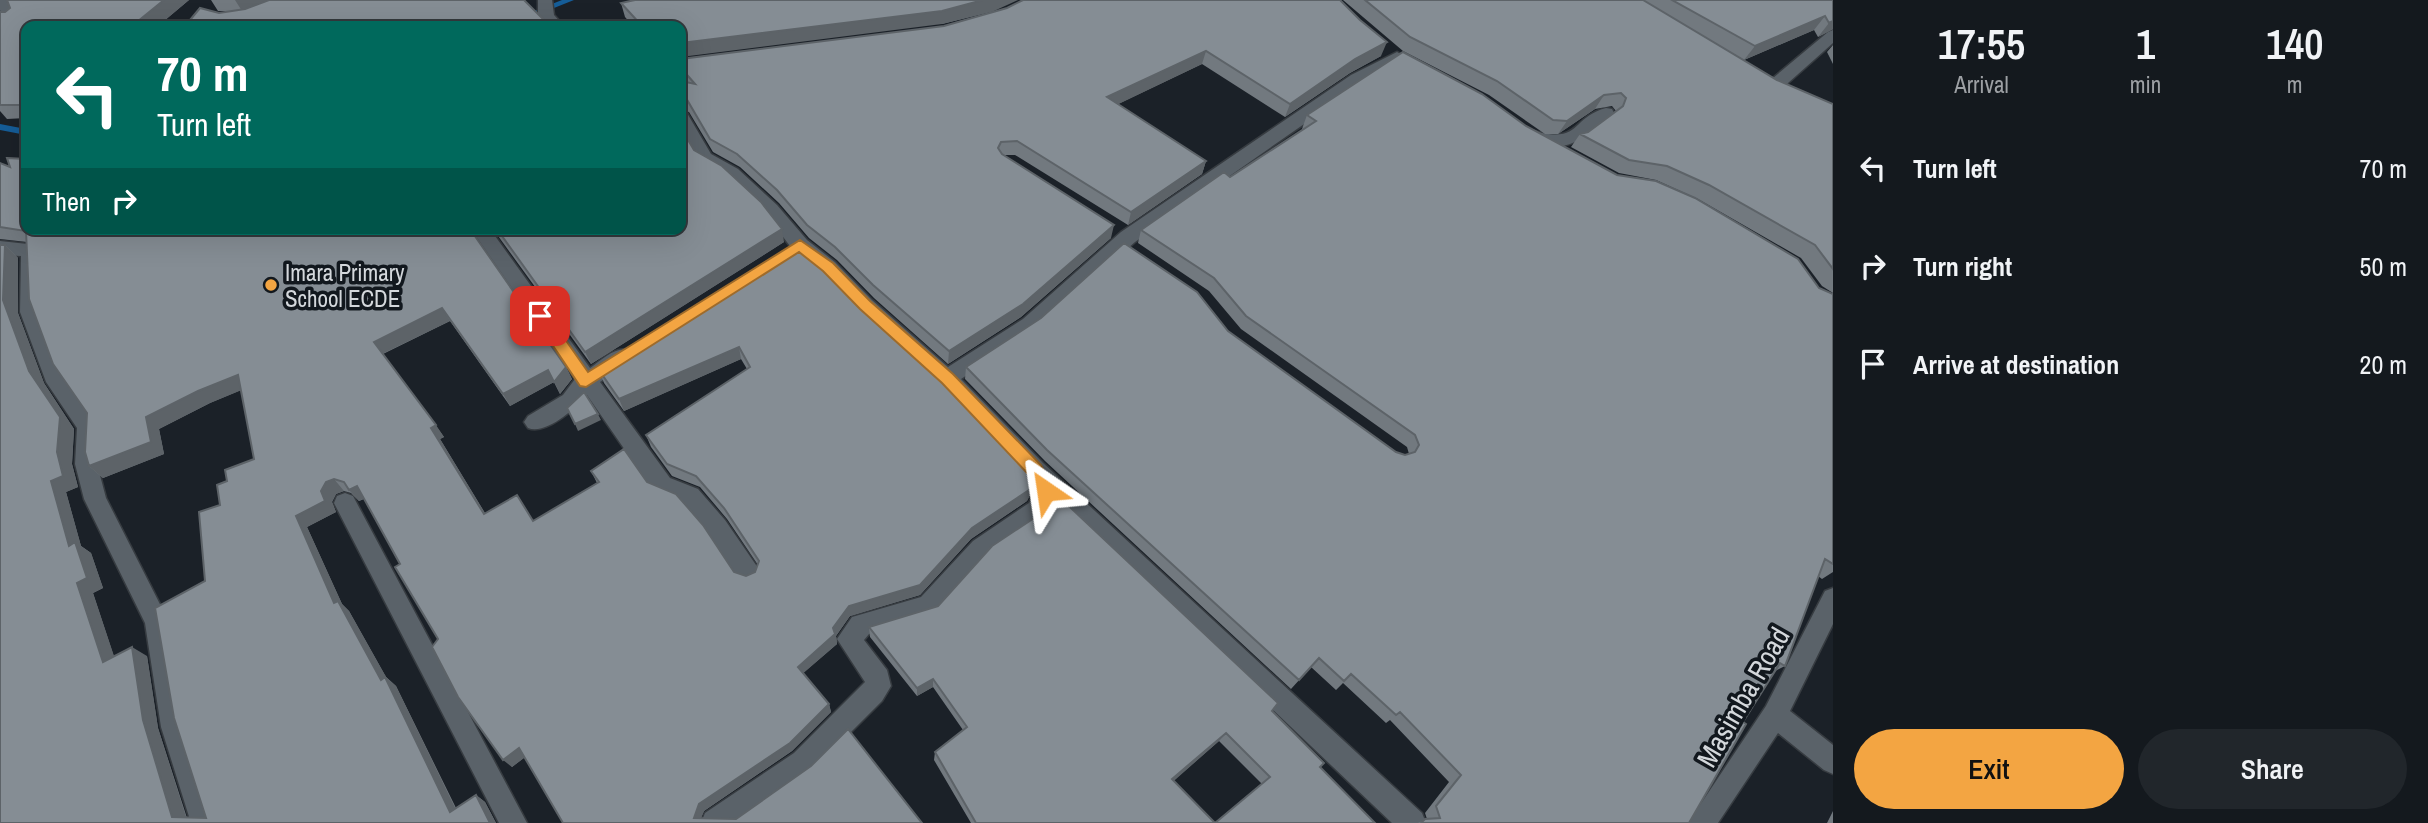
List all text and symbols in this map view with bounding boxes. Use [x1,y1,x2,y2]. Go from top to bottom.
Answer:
text: 17:55 [1938,16,2025,72]
text: 1 [2136,16,2155,72]
text: 140 [2266,16,2323,72]
text: 70 m [157,40,249,106]
icon: left [42,49,133,140]
text: Arrival [1954,69,2009,100]
text: min [2130,69,2161,100]
text: m [2287,69,2302,100]
text: Turn left [157,103,251,146]
icon: left [1854,149,1892,187]
text: Turn left [1913,151,1997,186]
text: 70 m [2360,151,2407,186]
icon: right [105,182,143,220]
text: Then [42,184,91,219]
icon: right [1854,247,1892,285]
text: Turn right [1913,249,2012,284]
text: 50 m [2360,249,2407,284]
place label: Imara Primary School ECDE [285,257,405,314]
marker: Imara Primary School ECDE [263,277,279,293]
pin [510,286,570,346]
icon: arrive [521,297,559,335]
icon: arrive [1854,345,1892,383]
text: Arrive at destination [1913,347,2119,382]
text: 20 m [2360,347,2407,382]
position arrow [1009,454,1083,528]
street label: Masimba Road [1688,620,1798,774]
button: Exit [1854,729,2124,809]
button: Share [2138,729,2407,809]

